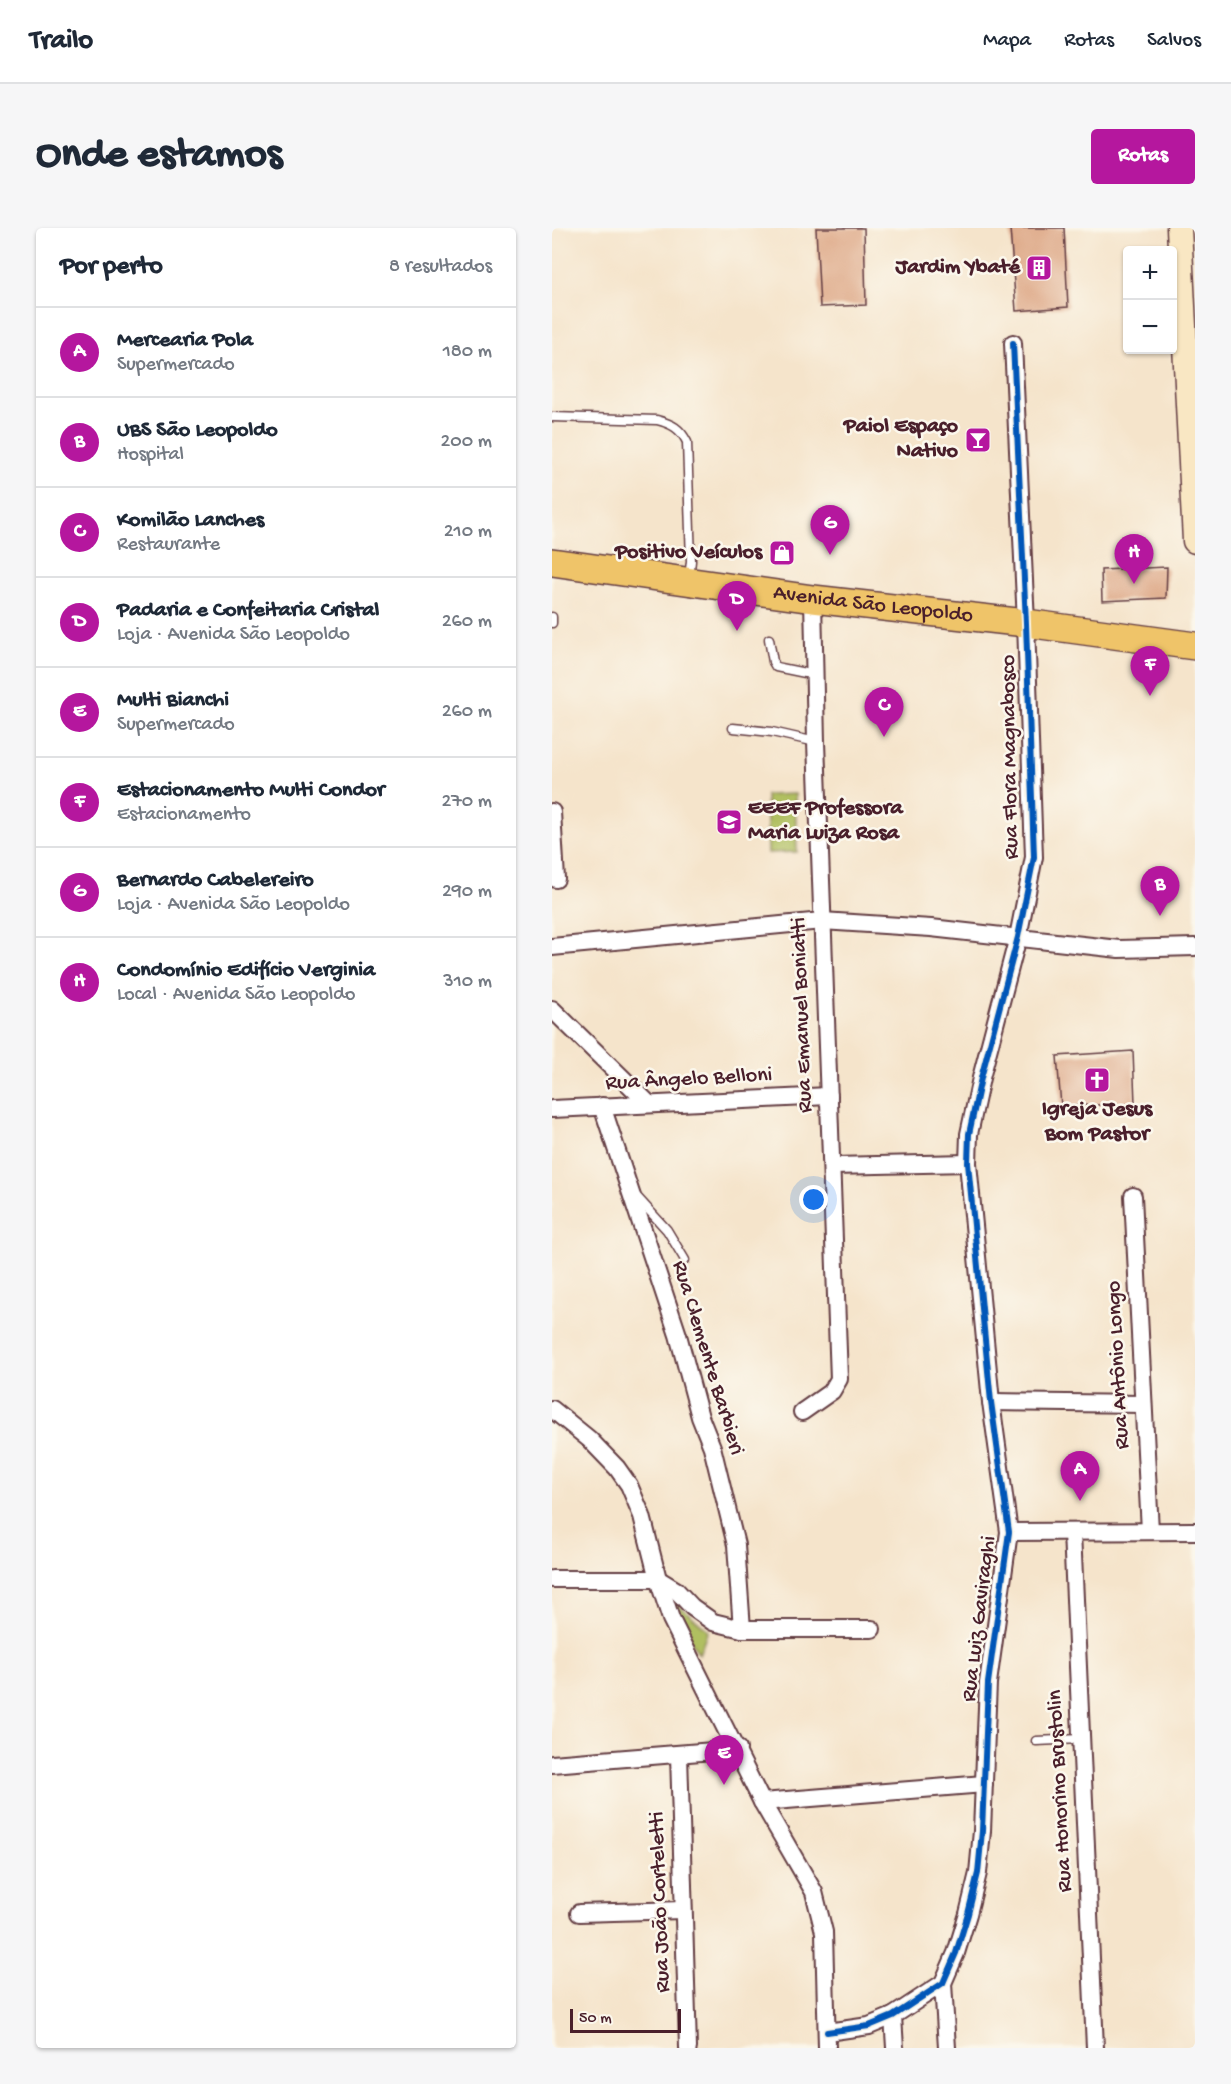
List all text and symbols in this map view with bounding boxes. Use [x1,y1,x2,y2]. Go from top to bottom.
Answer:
text: Trailo [30,25,93,58]
text: Mapa [983,29,1031,54]
text: Rotas [1064,29,1114,54]
text: Salvos [1147,29,1201,54]
button: Rotas [1091,129,1195,184]
text: Onde estamos [36,132,282,181]
map controls [1123,246,1177,354]
button: + [1123,246,1177,300]
text: Por perto [60,252,163,283]
building icon: Jardim Ybaté [1024,253,1054,283]
place label: Jardim Ybaté [894,255,1021,281]
text: 8 resultados [389,256,492,279]
button: − [1123,300,1177,354]
text: Mercearia Pola [117,328,253,354]
text: A [74,341,85,364]
text: 180 m [443,341,492,364]
text: Supermercado [117,354,235,377]
place label: Paiol Espaço Nativo [843,414,959,465]
text: UBS São Leopoldo [117,418,278,444]
bar icon: Paiol Espaço Nativo [963,425,993,455]
text: B [74,431,85,454]
text: 200 m [441,431,492,454]
text: Hospital [117,444,184,467]
pin: G [810,506,850,555]
text: Komilão Lanches [117,508,264,534]
text: C [74,521,85,544]
text: 210 m [444,521,492,544]
text: Restaurante [117,534,220,557]
pin: H [1114,534,1154,584]
shop icon: Positivo Veículos [767,538,797,568]
place label: Positivo Veículos [614,540,764,566]
street label: Avenida São Leopoldo [771,581,974,630]
pin: D [718,582,756,631]
text: Padaria e Confeitaria Cristal [117,598,379,624]
text: D [73,611,86,634]
text: 260 m [442,611,492,634]
text: Loja · Avenida São Leopoldo [117,624,350,647]
pin: F [1130,646,1170,696]
street label: Rua Flora Magnabosco [996,654,1026,860]
text: Multi Bianchi [117,688,229,714]
pin: C [864,688,904,737]
text: E [73,701,86,724]
text: 260 m [442,701,492,724]
text: Supermercado [117,714,235,737]
text: Estacionamento Multi Condor [117,778,385,804]
text: F [74,791,85,814]
text: 270 m [442,791,492,814]
place label: EEEF Professora Maria Luiza Rosa [748,796,904,847]
text: Estacionamento [117,804,251,827]
school or university icon: EEEF Professora Maria Luiza Rosa [714,807,744,837]
pin: B [1140,866,1180,916]
text: Bernardo Cabelereiro [117,868,314,894]
text: G [73,881,86,904]
text: 290 m [442,881,492,904]
text: Loja · Avenida São Leopoldo [117,894,350,917]
street label: Rua Emanuel Boniatti [787,917,819,1113]
text: Condomínio Edifício Verginia [117,958,375,984]
text: H [74,971,85,994]
text: 310 m [443,971,492,994]
text: Local · Avenida São Leopoldo [117,984,355,1007]
street label: Rua Ângelo Belloni [605,1063,773,1097]
church icon: Igreja Jesus Bom Pastor [1082,1065,1112,1095]
place label: Igreja Jesus Bom Pastor [1042,1097,1154,1148]
your location [799,1185,828,1214]
street label: Rua Clemente Barbieri [665,1258,749,1458]
street label: Rua Antônio Longo [1102,1280,1136,1450]
pin: A [1060,1452,1100,1501]
street label: Rua Luiz Gaviraghi [957,1535,1003,1703]
street label: Rua Honorino Brustolin [1043,1689,1079,1893]
pin: E [704,1736,744,1785]
street label: Rua João Corteletti [645,1811,677,1993]
scale bar [570,2006,681,2034]
text: 50 m [579,2010,612,2029]

